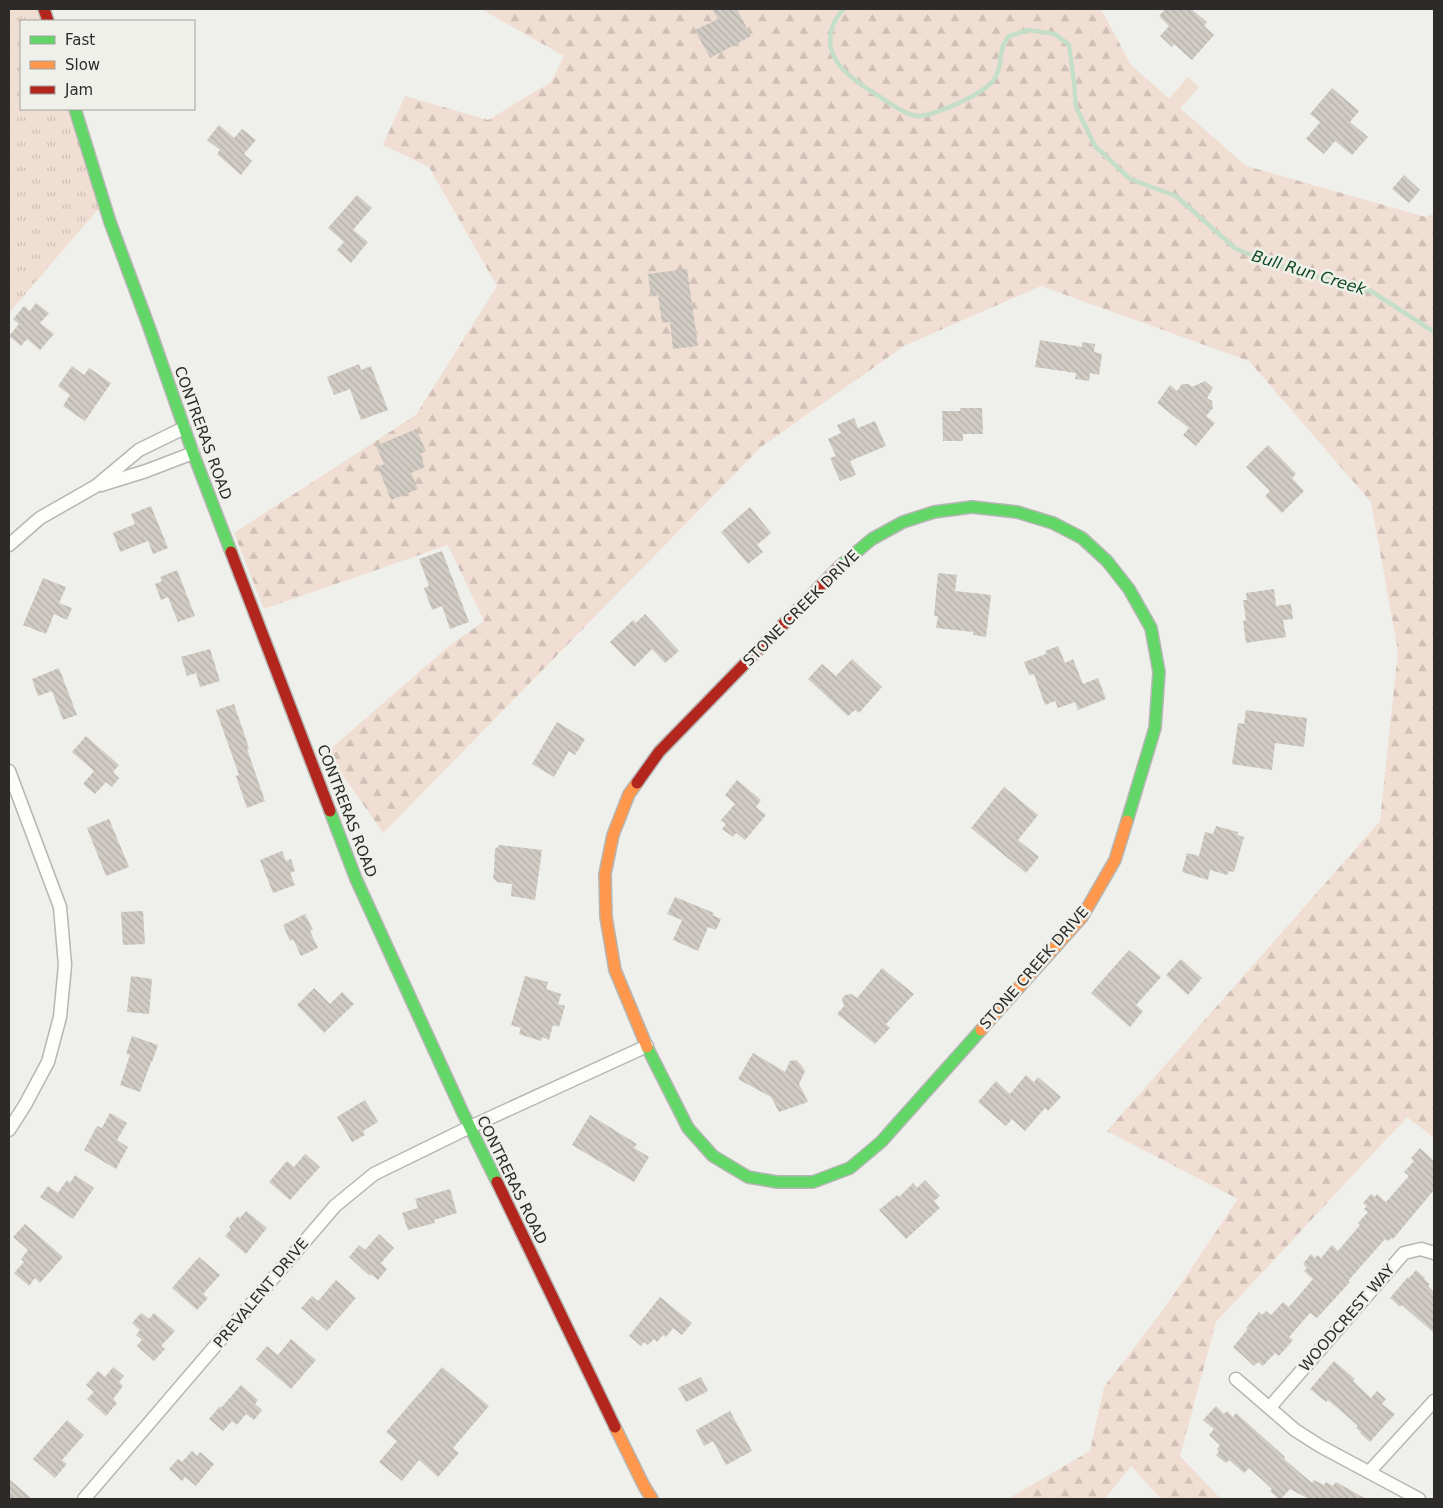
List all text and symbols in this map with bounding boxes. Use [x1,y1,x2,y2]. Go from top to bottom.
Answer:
legend [20,20,195,110]
text: Fast [65,31,95,49]
text: Slow [65,56,100,74]
text: Jam [64,81,93,99]
water label: Bull Run Creek [1250,246,1369,299]
street label: CONTRERAS ROAD [170,364,236,502]
street label: STONE CREEK DRIVE [739,546,863,670]
street label: CONTRERAS ROAD [313,742,381,880]
street label: STONE CREEK DRIVE [976,903,1092,1033]
street label: CONTRERAS ROAD [473,1113,551,1247]
street label: PREVALENT DRIVE [210,1234,312,1352]
street label: WOODCREST WAY [1296,1260,1399,1375]

